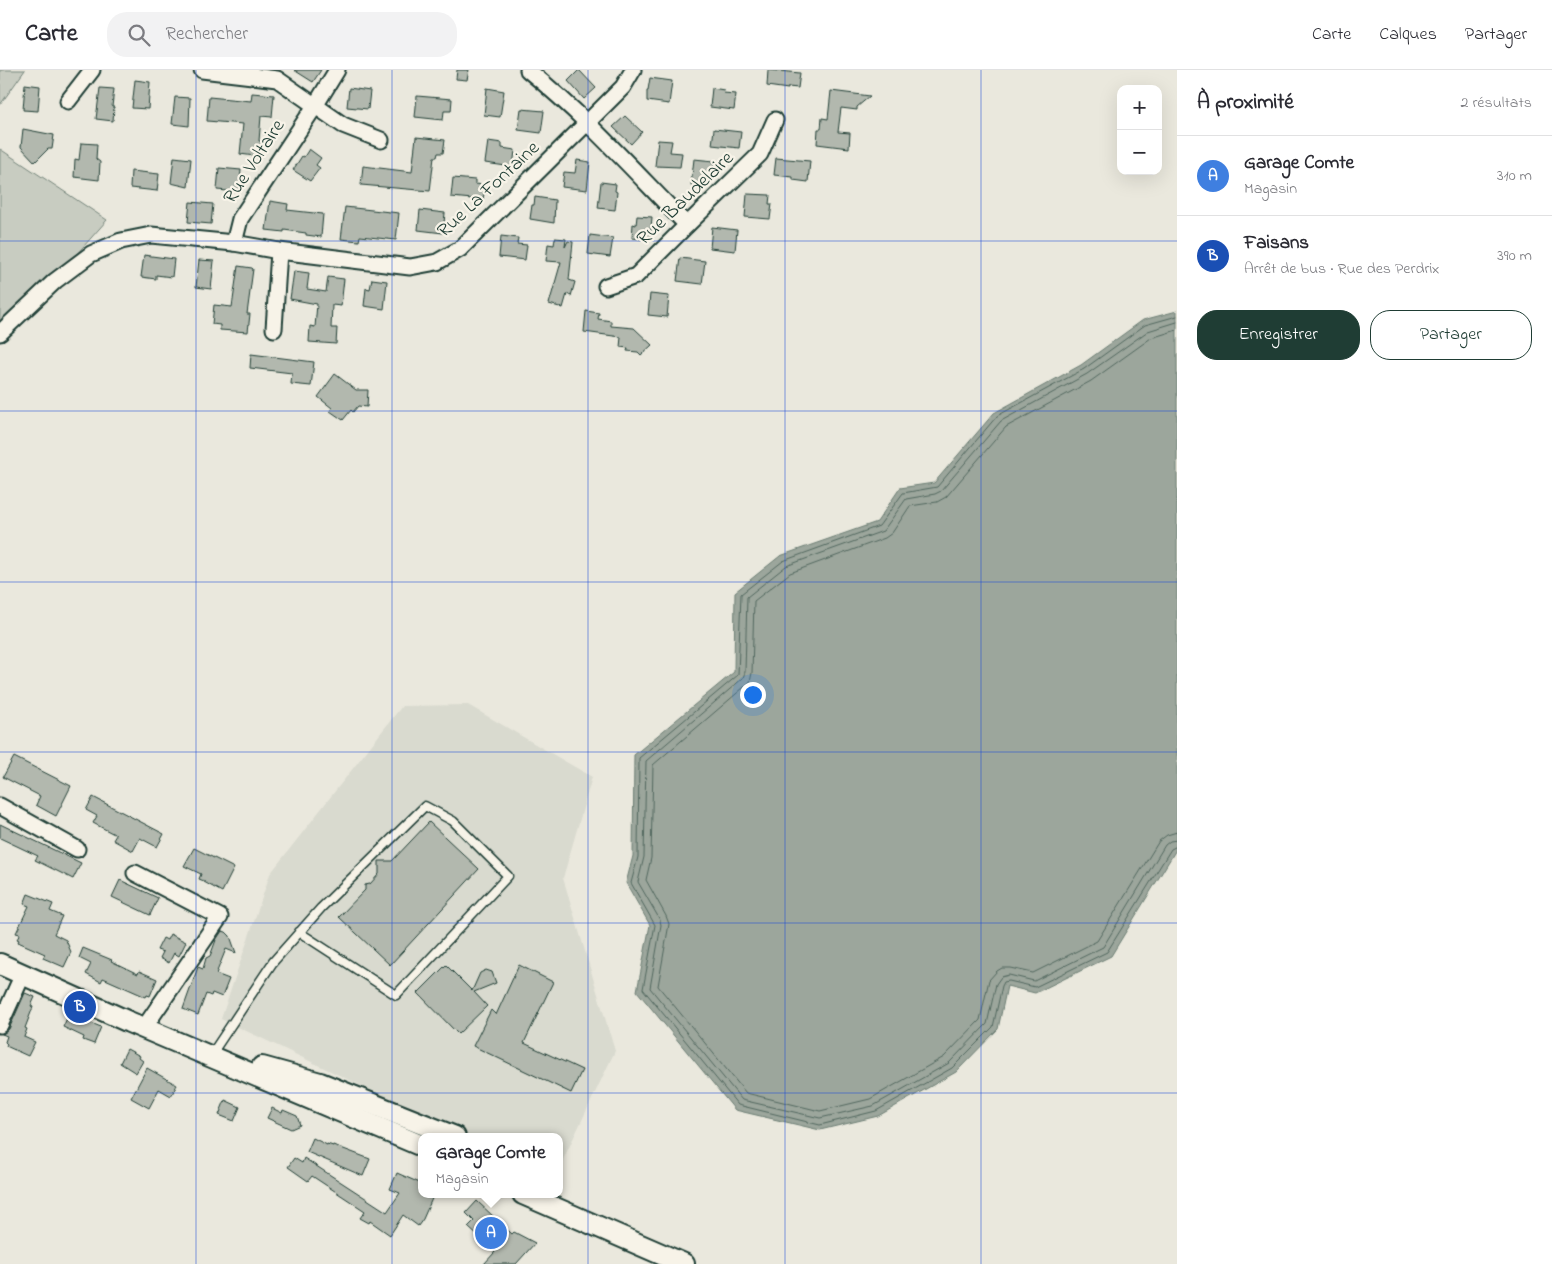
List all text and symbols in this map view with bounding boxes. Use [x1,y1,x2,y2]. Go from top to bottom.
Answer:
search box [107,12,457,57]
text: Carte [25,17,77,52]
icon: search [125,21,153,49]
text: Rechercher [165,21,248,48]
text: Carte [1312,22,1351,48]
text: Calques [1379,22,1437,48]
text: Partager [1465,22,1527,48]
map controls [1117,85,1162,175]
button: + [1117,85,1162,130]
text: À proximité [1197,88,1294,118]
text: 2 résultats [1460,91,1532,115]
street label: Rue Voltaire [217,114,293,210]
button: − [1117,130,1162,175]
street label: Rue La Fontaine [431,135,547,245]
street label: Rue Baudelaire [631,145,741,253]
text: Garage Comte [1244,150,1354,177]
text: A [1208,164,1218,188]
text: 310 m [1497,164,1532,188]
text: Magasin [1244,177,1297,201]
text: Faisans [1244,230,1309,257]
text: B [1208,244,1218,268]
text: 390 m [1497,244,1532,268]
text: Arrêt de bus · Rue des Perdrix [1244,257,1439,281]
button: Enregistrer [1197,310,1360,360]
button: Partager [1370,310,1532,360]
your location [740,682,766,708]
pin: B [64,988,96,1026]
popup [418,1133,563,1198]
text: Garage Comte [435,1140,546,1167]
text: Magasin [435,1167,489,1191]
pin: A [475,1214,507,1252]

